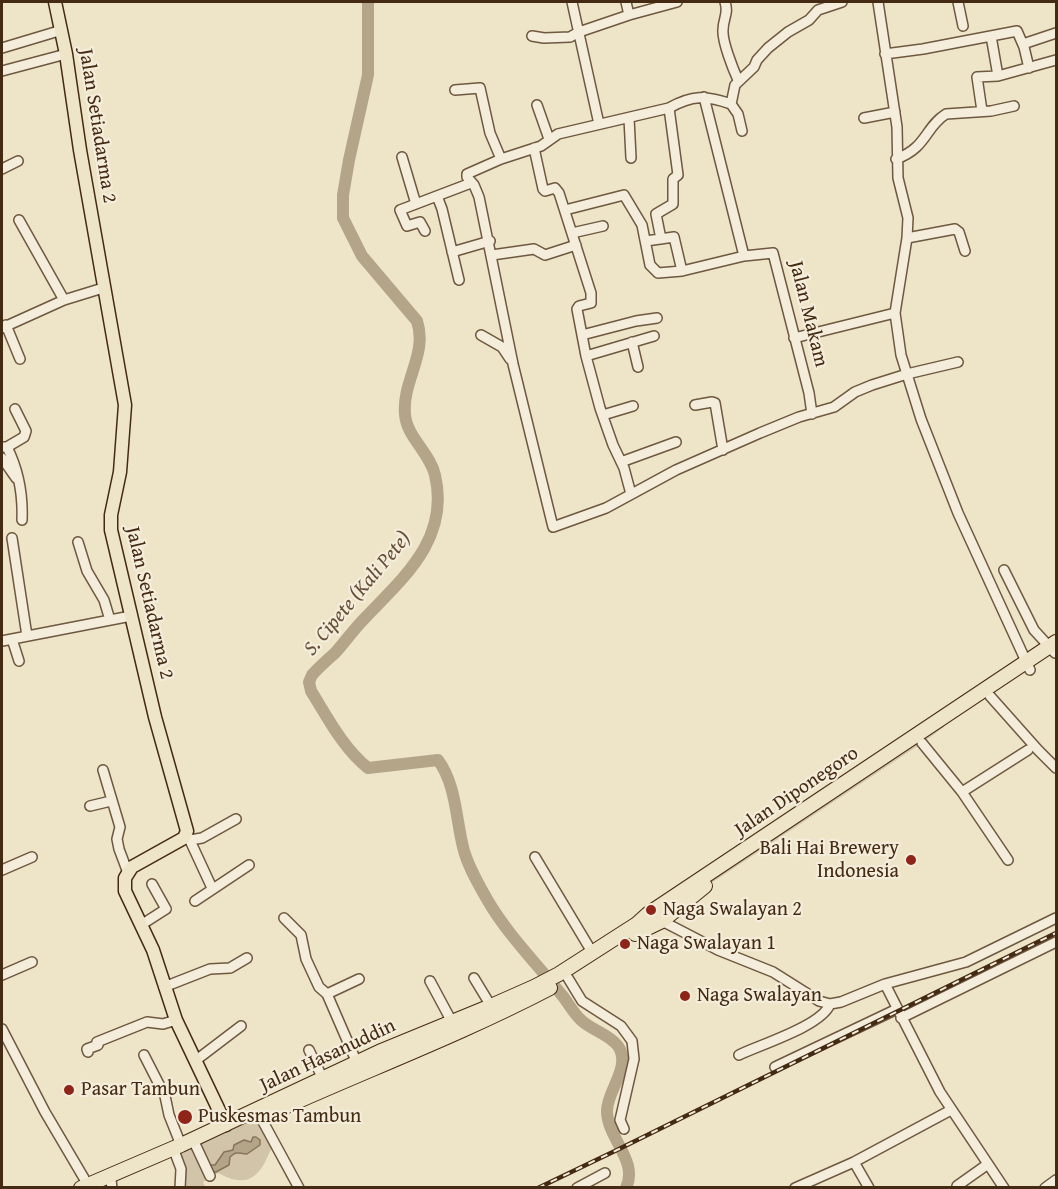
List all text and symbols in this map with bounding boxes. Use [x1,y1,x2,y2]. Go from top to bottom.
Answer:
street label: Jalan Setiadarma 2 [73,47,121,205]
street label: Jalan Makam [783,259,833,369]
street label: Jalan Setiadarma 2 [120,524,178,682]
water label: S. Cipete (Kali Pete) [299,527,417,661]
street label: Jalan Diponegoro [731,742,863,842]
place label: Bali Hai Brewery Indonesia [760,837,899,884]
marker: Bali Hai Brewery Indonesia [904,853,918,867]
place label: Naga Swalayan 2 [663,898,802,922]
marker: Naga Swalayan 2 [644,903,658,917]
place label: Naga Swalayan 1 [637,932,776,956]
marker: Naga Swalayan 1 [618,937,632,951]
place label: Naga Swalayan [697,984,822,1008]
marker: Naga Swalayan [678,989,692,1003]
street label: Jalan Hasanuddin [256,1014,400,1098]
place label: Pasar Tambun [81,1078,200,1102]
marker: Pasar Tambun [62,1083,76,1097]
place label: Puskesmas Tambun [198,1105,361,1129]
marker: Puskesmas Tambun [176,1108,194,1126]

